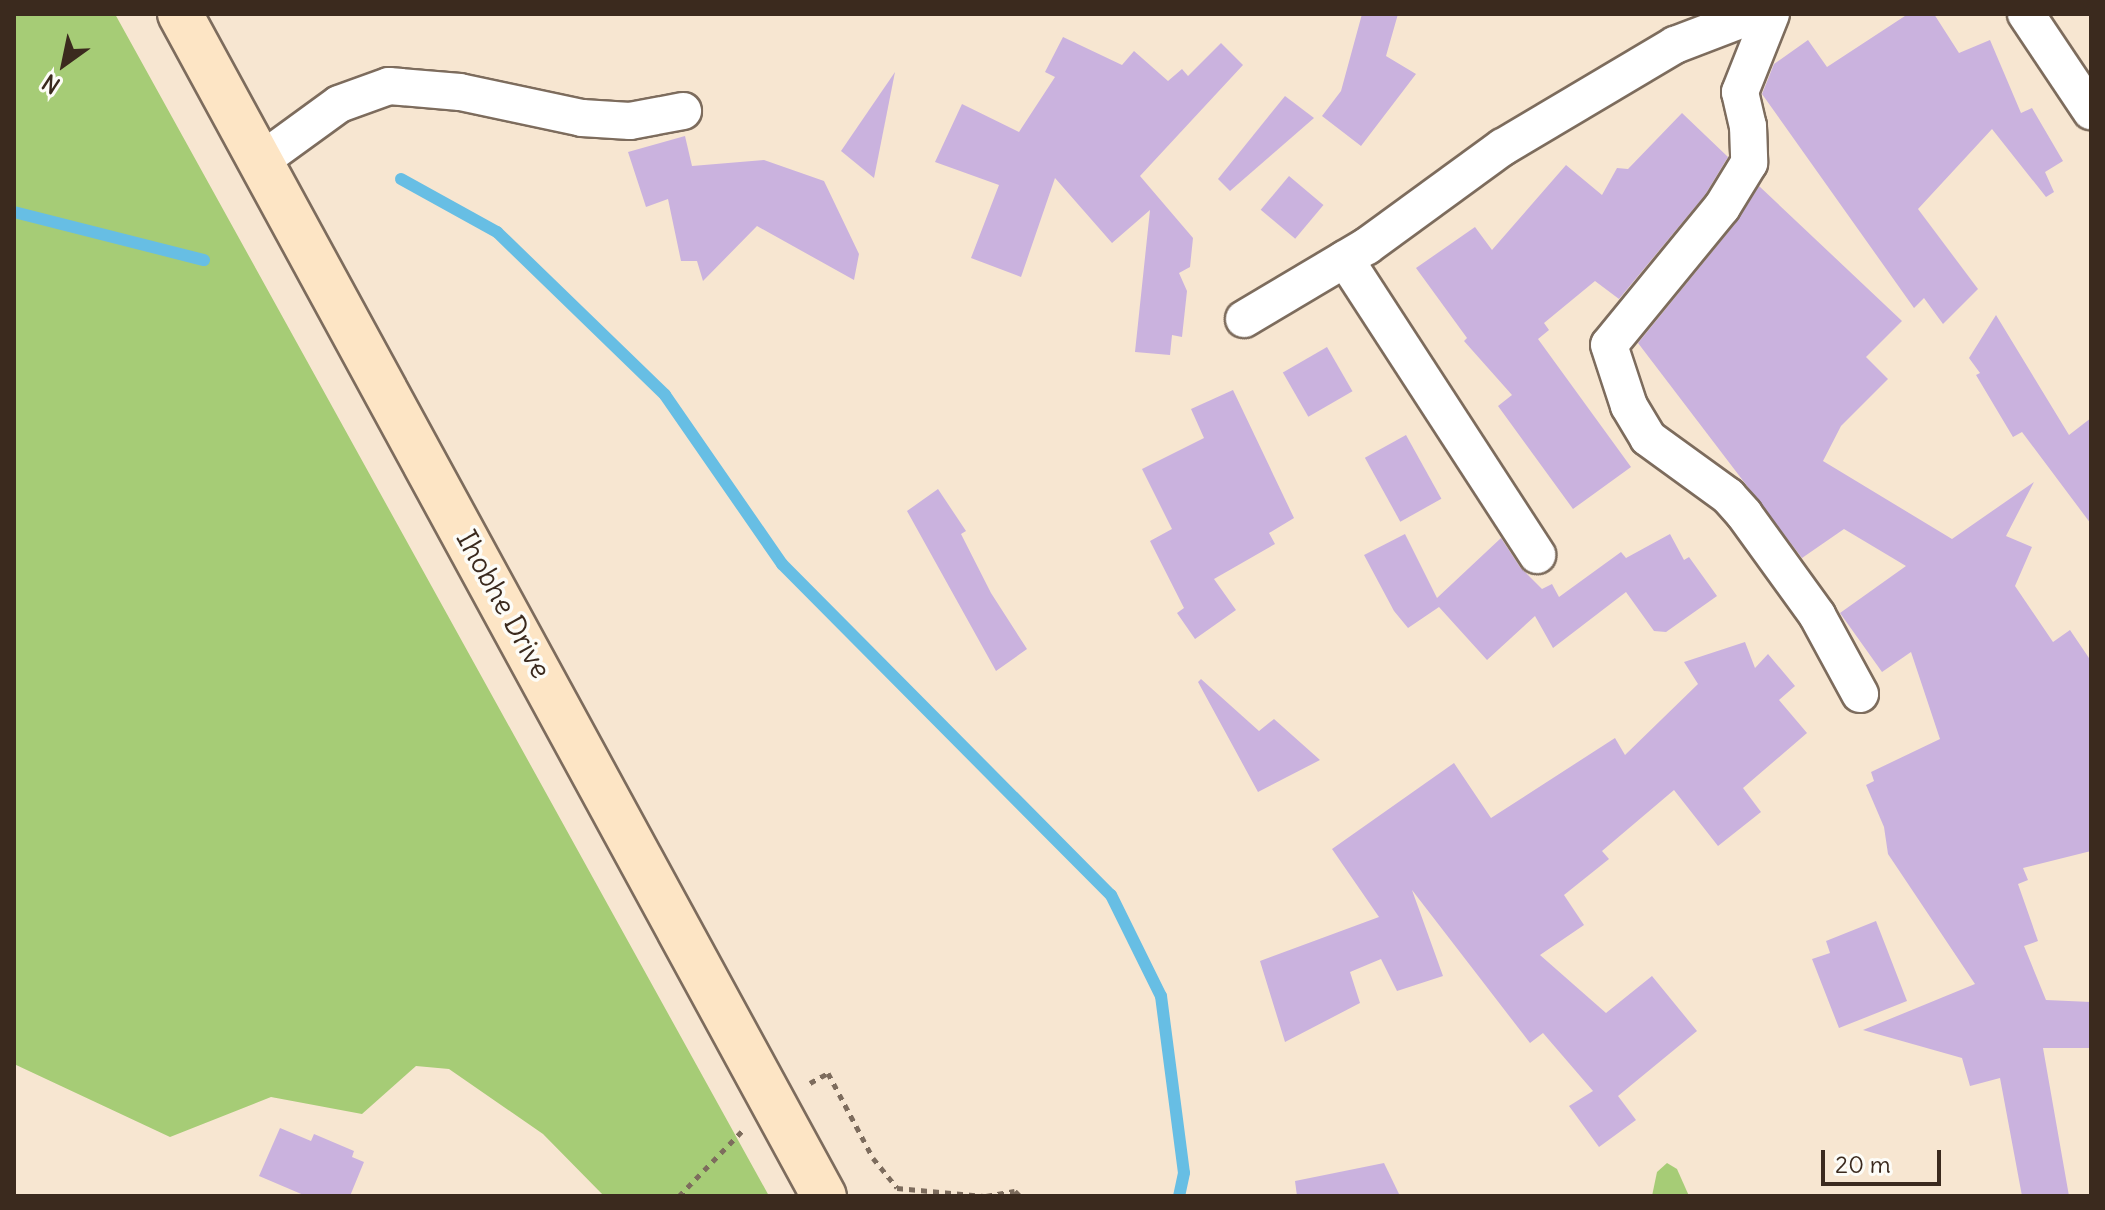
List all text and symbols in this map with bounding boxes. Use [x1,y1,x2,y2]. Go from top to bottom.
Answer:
north arrow [24,24,104,104]
text: N [37,68,65,100]
street label: Ihobhe Drive [450,524,558,684]
scale bar [1825,1134,1945,1184]
text: 20 m [1835,1149,1891,1179]

